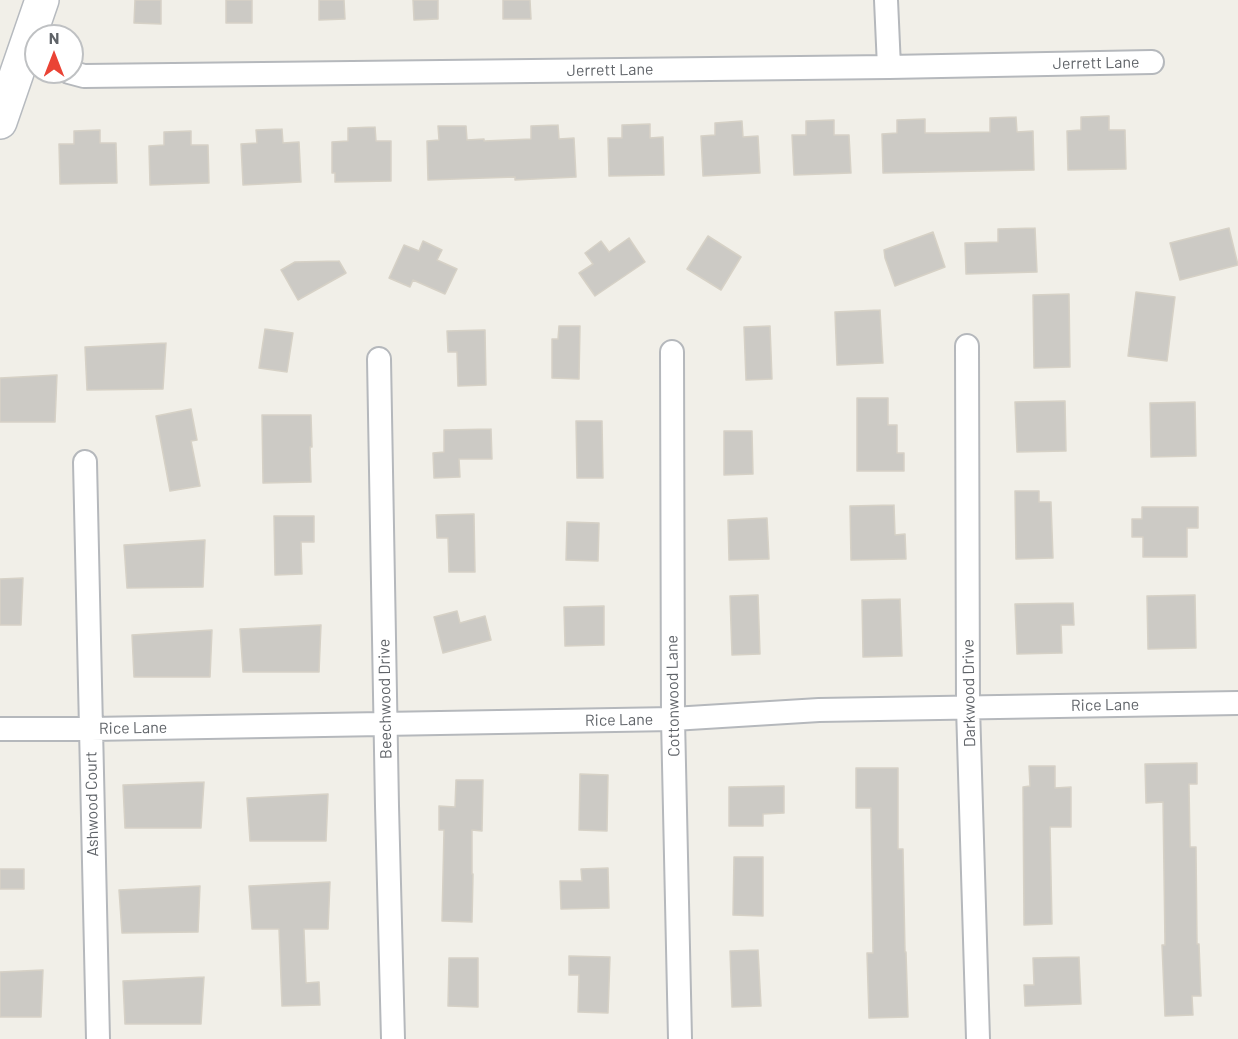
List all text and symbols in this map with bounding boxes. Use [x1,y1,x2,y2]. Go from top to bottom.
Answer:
north arrow [24,24,84,84]
text: N [49,28,59,47]
street label: Jerrett Lane [1052,53,1140,73]
street label: Jerrett Lane [566,60,654,80]
street label: Cottonwood Lane [662,635,684,757]
street label: Beechwood Drive [374,639,396,759]
street label: Darkwood Drive [958,639,980,747]
street label: Rice Lane [1071,695,1139,715]
street label: Rice Lane [585,710,653,730]
street label: Rice Lane [99,718,167,738]
street label: Ashwood Court [81,751,103,857]

